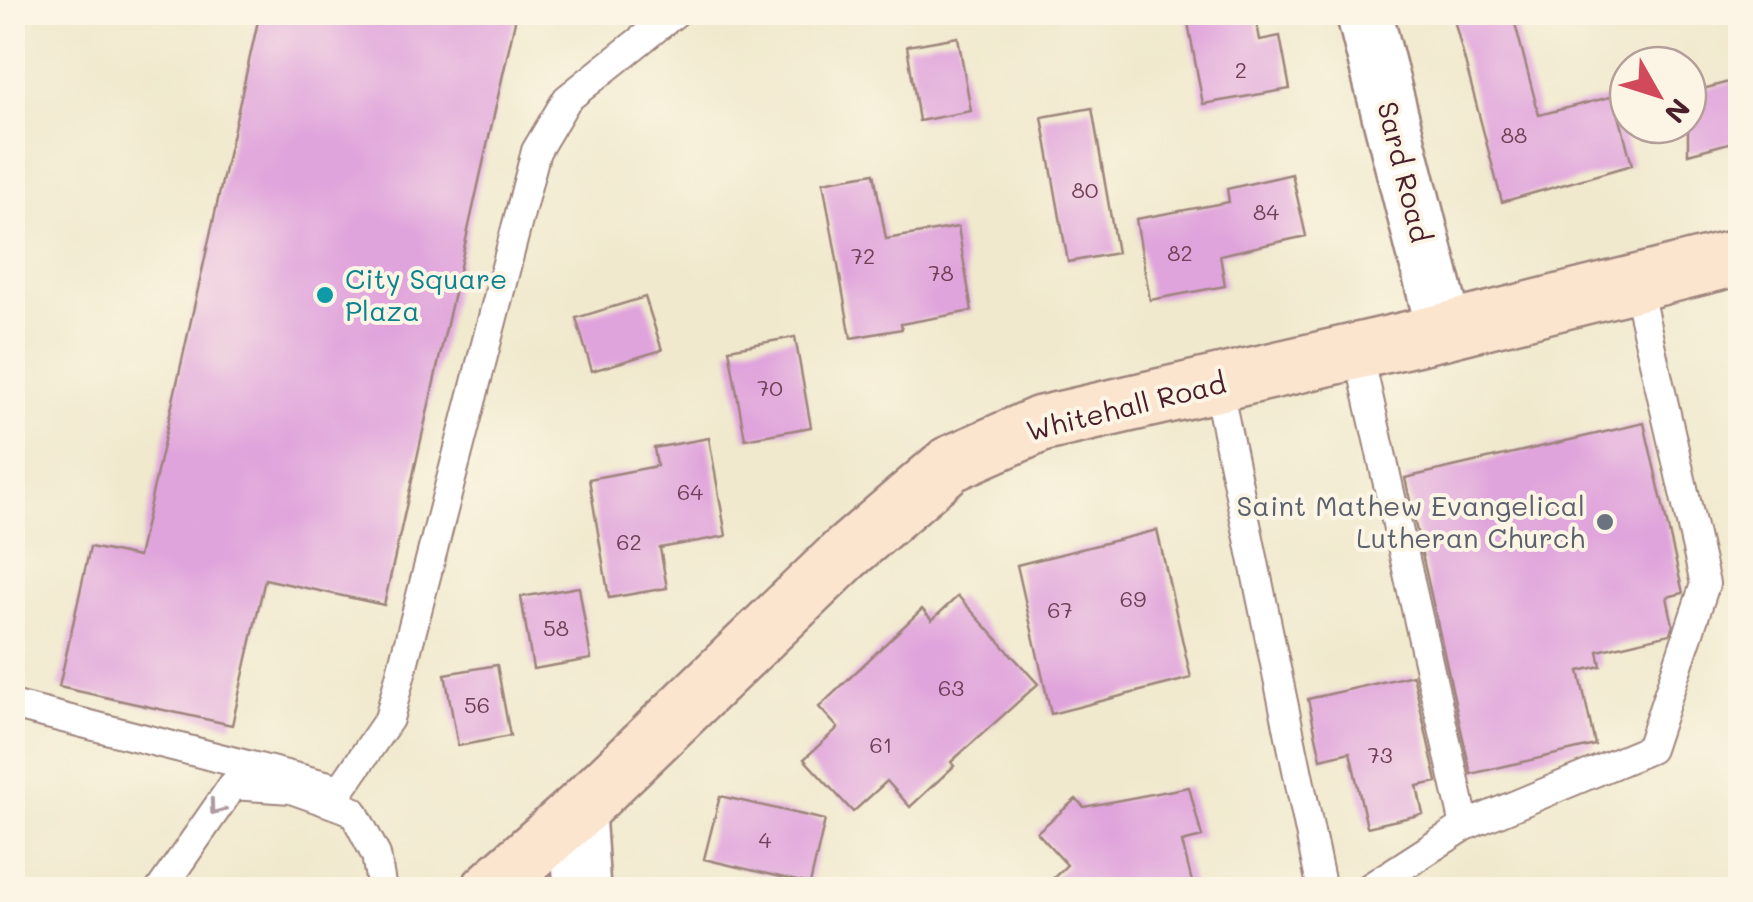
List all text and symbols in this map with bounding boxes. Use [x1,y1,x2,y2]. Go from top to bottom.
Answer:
north arrow [1608,45,1708,145]
house number: 2 [1235,55,1247,84]
text: N [1658,92,1699,131]
street label: Sard Road [1370,98,1440,246]
house number: 88 [1501,120,1527,149]
house number: 80 [1072,175,1098,204]
house number: 84 [1253,197,1279,226]
house number: 82 [1167,238,1193,267]
house number: 72 [851,241,875,270]
house number: 78 [928,258,954,287]
place label: City Square Plaza [345,260,507,328]
marker: City Square Plaza [314,284,336,306]
street label: Whitehall Road [1022,364,1229,448]
house number: 70 [757,373,783,402]
house number: 64 [677,477,703,506]
place label: Saint Mathew Evangelical Lutheran Church [1237,487,1585,555]
marker: Saint Mathew Evangelical Lutheran Church [1594,511,1616,533]
house number: 62 [616,527,642,556]
house number: 69 [1120,584,1146,613]
house number: 67 [1047,595,1073,624]
house number: 58 [543,613,569,642]
house number: 63 [938,673,964,702]
house number: 56 [464,690,490,719]
house number: 61 [869,730,893,759]
house number: 73 [1367,740,1393,769]
one-way arrow [210,797,228,815]
house number: 4 [759,825,772,854]

